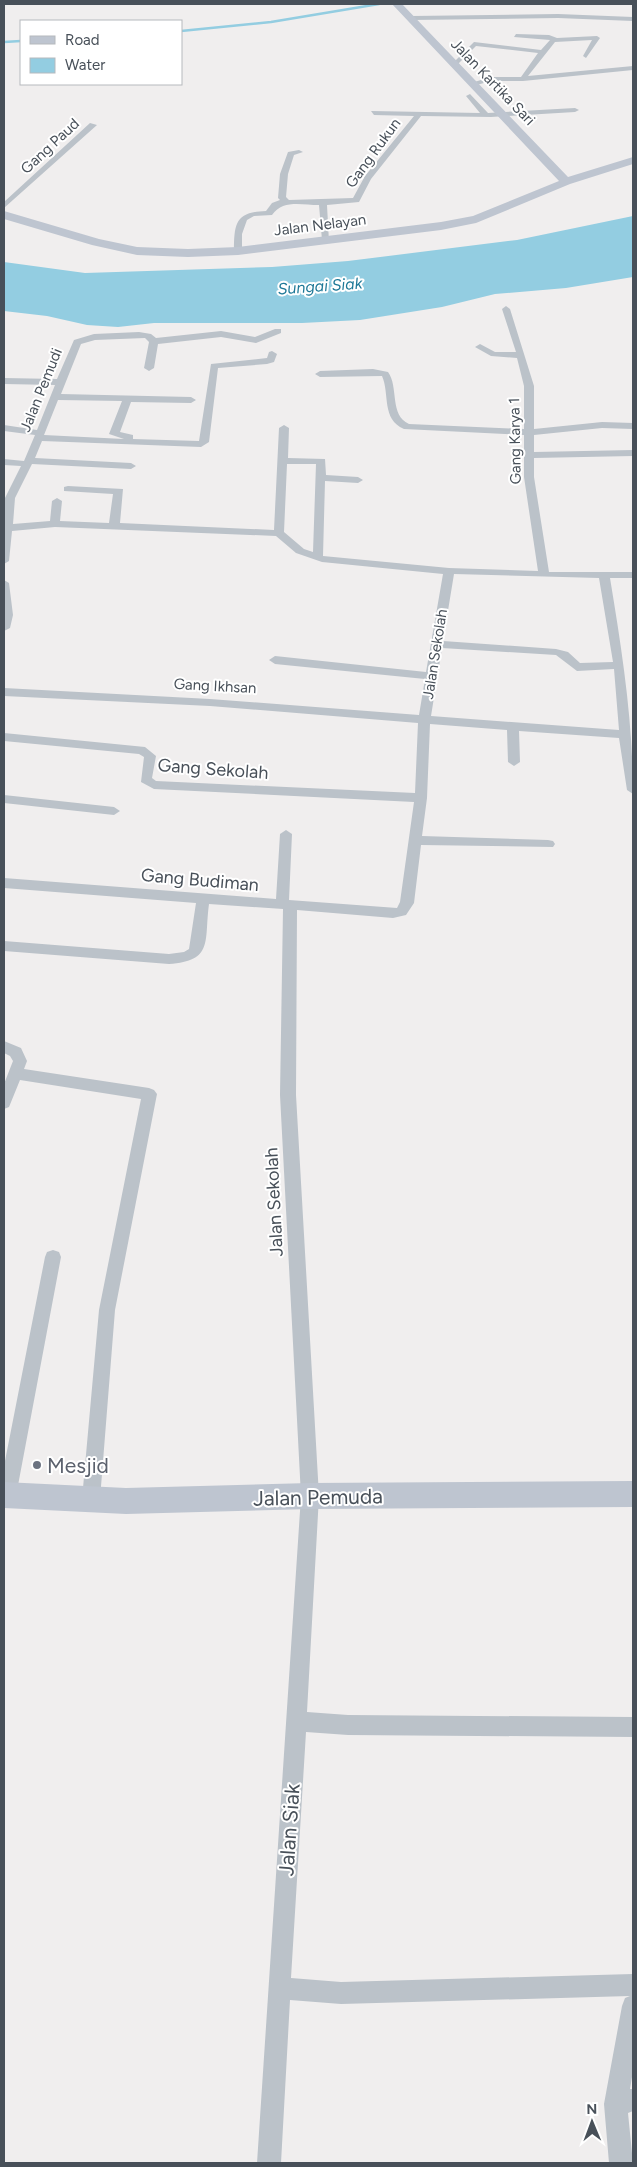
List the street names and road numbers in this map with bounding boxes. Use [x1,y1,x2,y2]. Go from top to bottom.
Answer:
street label: Jalan Kartika Sari [447,35,539,129]
street label: Gang Paud [17,114,83,178]
street label: Gang Rukun [342,115,404,191]
street label: Jalan Nelayan [273,210,367,240]
street label: Jalan Pemudi [16,346,66,434]
street label: Gang Karya 1 [505,397,525,485]
street label: Jalan Sekolah [419,608,451,700]
street label: Gang Ikhsan [173,675,257,697]
street label: Gang Sekolah [157,754,269,784]
street label: Gang Budiman [140,864,260,896]
street label: Jalan Sekolah [260,1147,288,1257]
street label: Jalan Pemuda [253,1483,383,1511]
street label: Jalan Siak [273,1782,305,1877]

